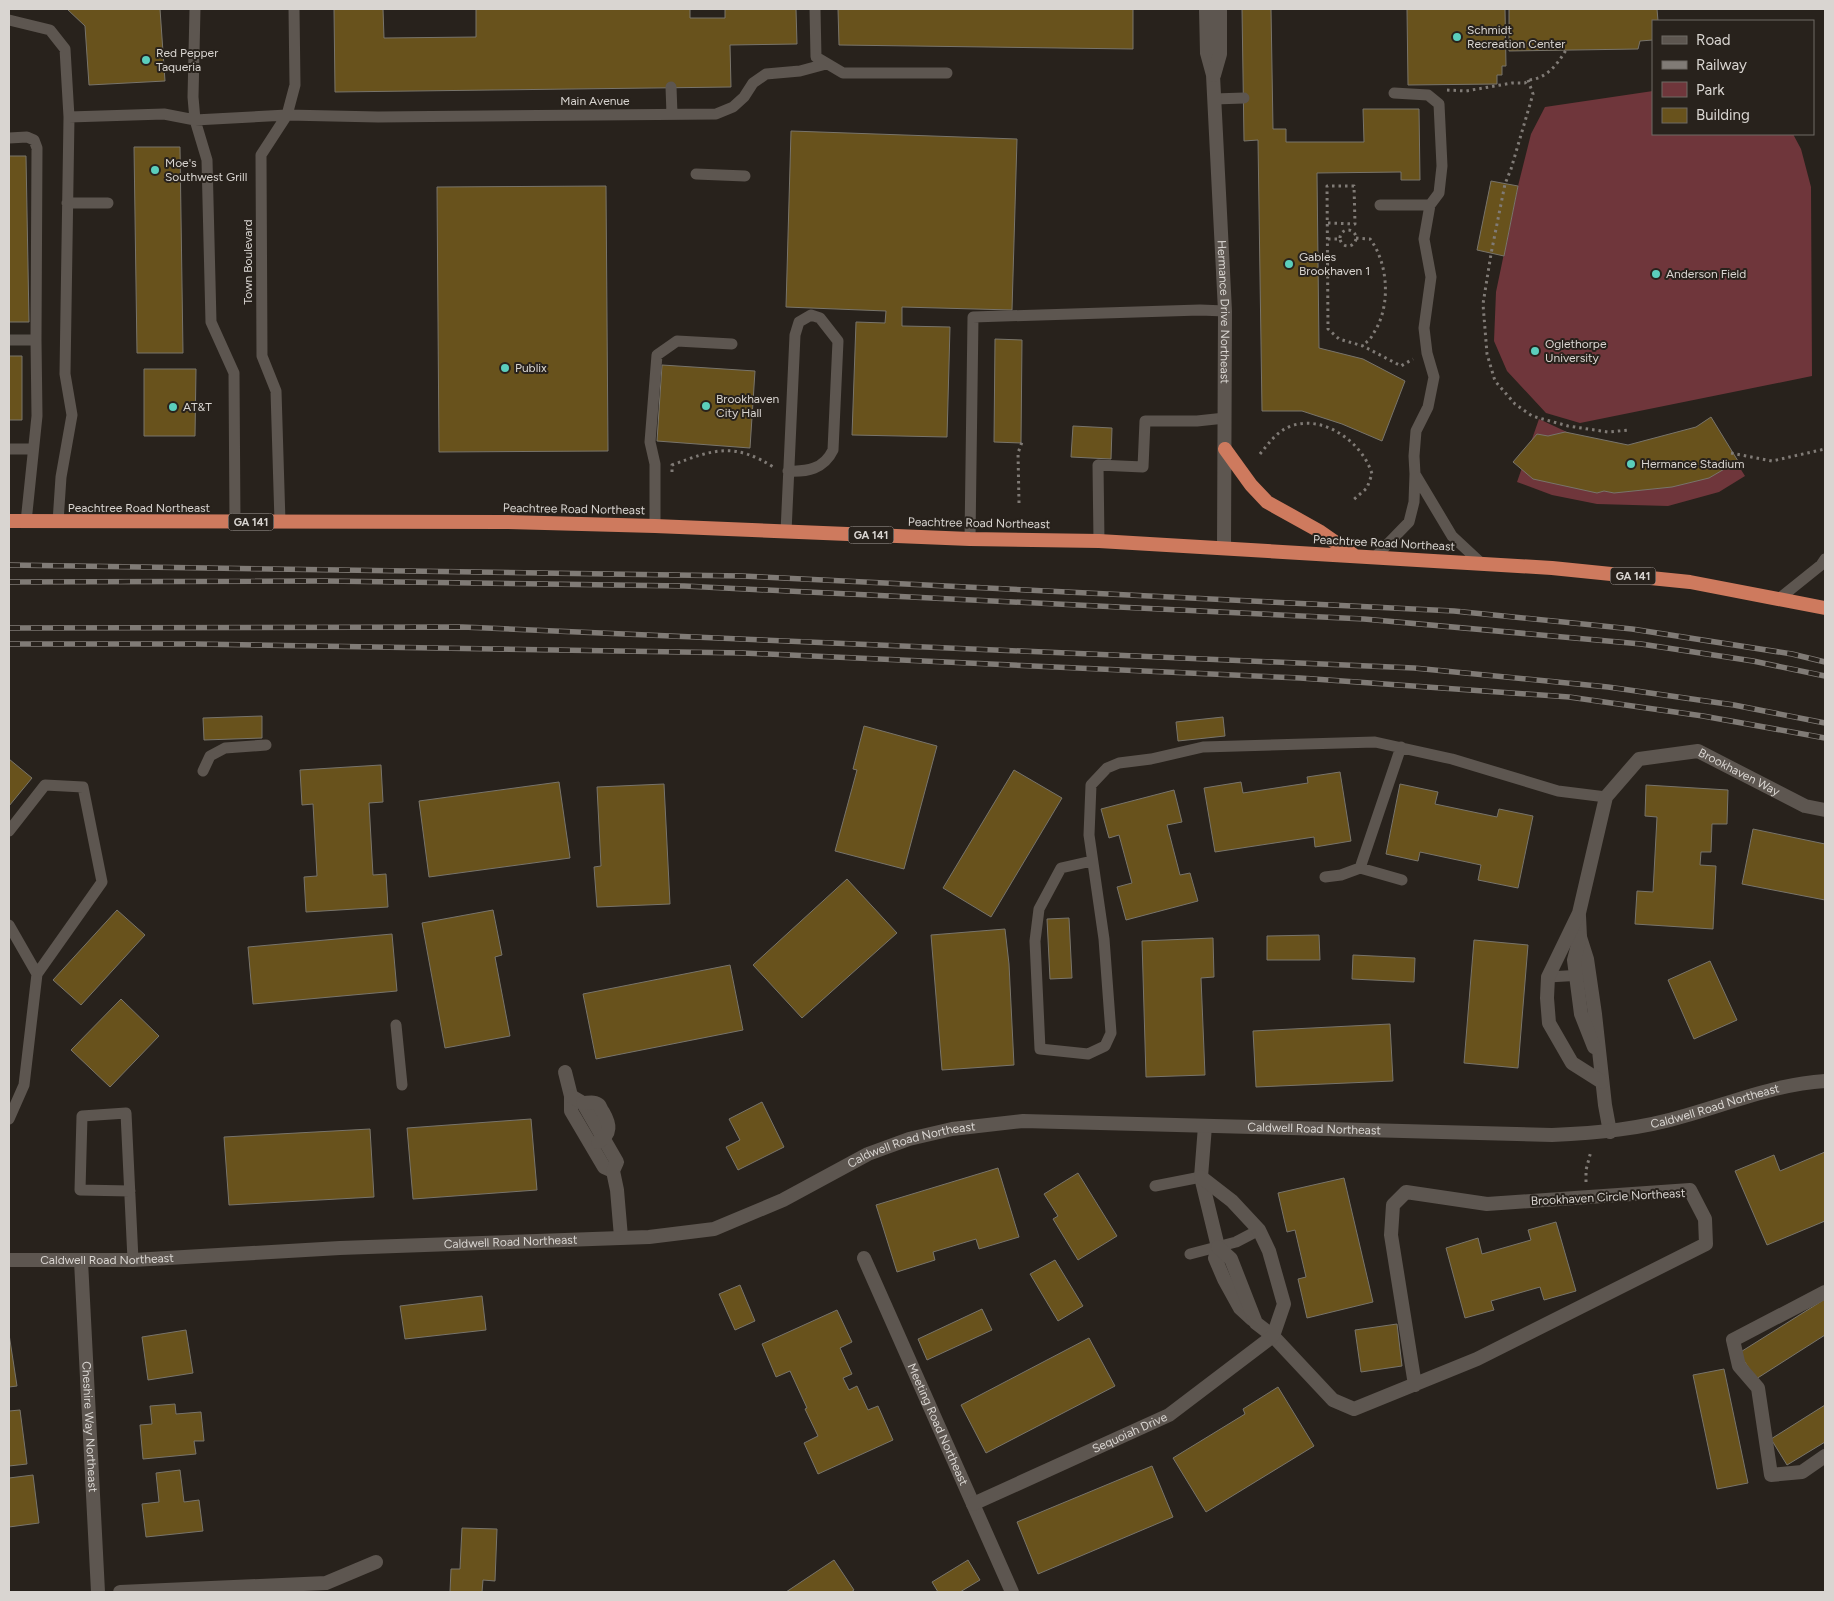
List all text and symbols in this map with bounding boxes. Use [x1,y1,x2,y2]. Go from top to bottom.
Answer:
legend [1652,20,1814,135]
place label: Schmidt Recreation Center [1467,23,1565,51]
marker: Schmidt Recreation Center [1451,31,1463,43]
text: Road [1696,31,1731,49]
place label: Red Pepper Taqueria [156,46,218,74]
marker: Red Pepper Taqueria [140,54,152,66]
text: Railway [1696,56,1747,74]
text: Park [1696,81,1725,99]
street label: Main Avenue [560,94,630,108]
text: Building [1696,106,1750,124]
place label: Moe's Southwest Grill [165,156,247,184]
marker: Moe's Southwest Grill [149,164,161,176]
street label: Town Boulevard [241,219,255,305]
street label: Hermance Drive Northeast [1214,240,1232,384]
place label: Gables Brookhaven 1 [1299,250,1370,278]
marker: Gables Brookhaven 1 [1283,258,1295,270]
place label: Anderson Field [1666,267,1746,281]
marker: Anderson Field [1650,268,1662,280]
place label: Oglethorpe University [1545,337,1607,365]
marker: Oglethorpe University [1529,345,1541,357]
place label: Publix [515,361,547,375]
marker: Publix [499,362,511,374]
place label: Brookhaven City Hall [716,392,780,420]
place label: AT&T [183,400,212,414]
marker: Brookhaven City Hall [700,400,712,412]
marker: AT&T [167,401,179,413]
place label: Hermance Stadium [1641,457,1744,471]
marker: Hermance Stadium [1625,458,1637,470]
street label: Peachtree Road Northeast [68,501,211,515]
street label: Peachtree Road Northeast [503,501,646,517]
road number: GA 141 [228,514,274,530]
street label: Peachtree Road Northeast [908,515,1051,531]
road number: GA 141 [848,526,894,544]
street label: Peachtree Road Northeast [1313,532,1456,554]
road number: GA 141 [1610,568,1656,584]
street label: Brookhaven Way [1696,745,1783,799]
street label: Caldwell Road Northeast [1649,1081,1781,1131]
street label: Caldwell Road Northeast [845,1119,977,1171]
street label: Caldwell Road Northeast [1247,1120,1382,1137]
street label: Brookhaven Circle Northeast [1530,1186,1686,1208]
street label: Caldwell Road Northeast [444,1233,578,1251]
street label: Caldwell Road Northeast [40,1251,175,1267]
street label: Cheshire Way Northeast [79,1361,100,1493]
street label: Meeting Road Northeast [905,1361,971,1488]
street label: Sequoiah Drive [1090,1410,1170,1456]

